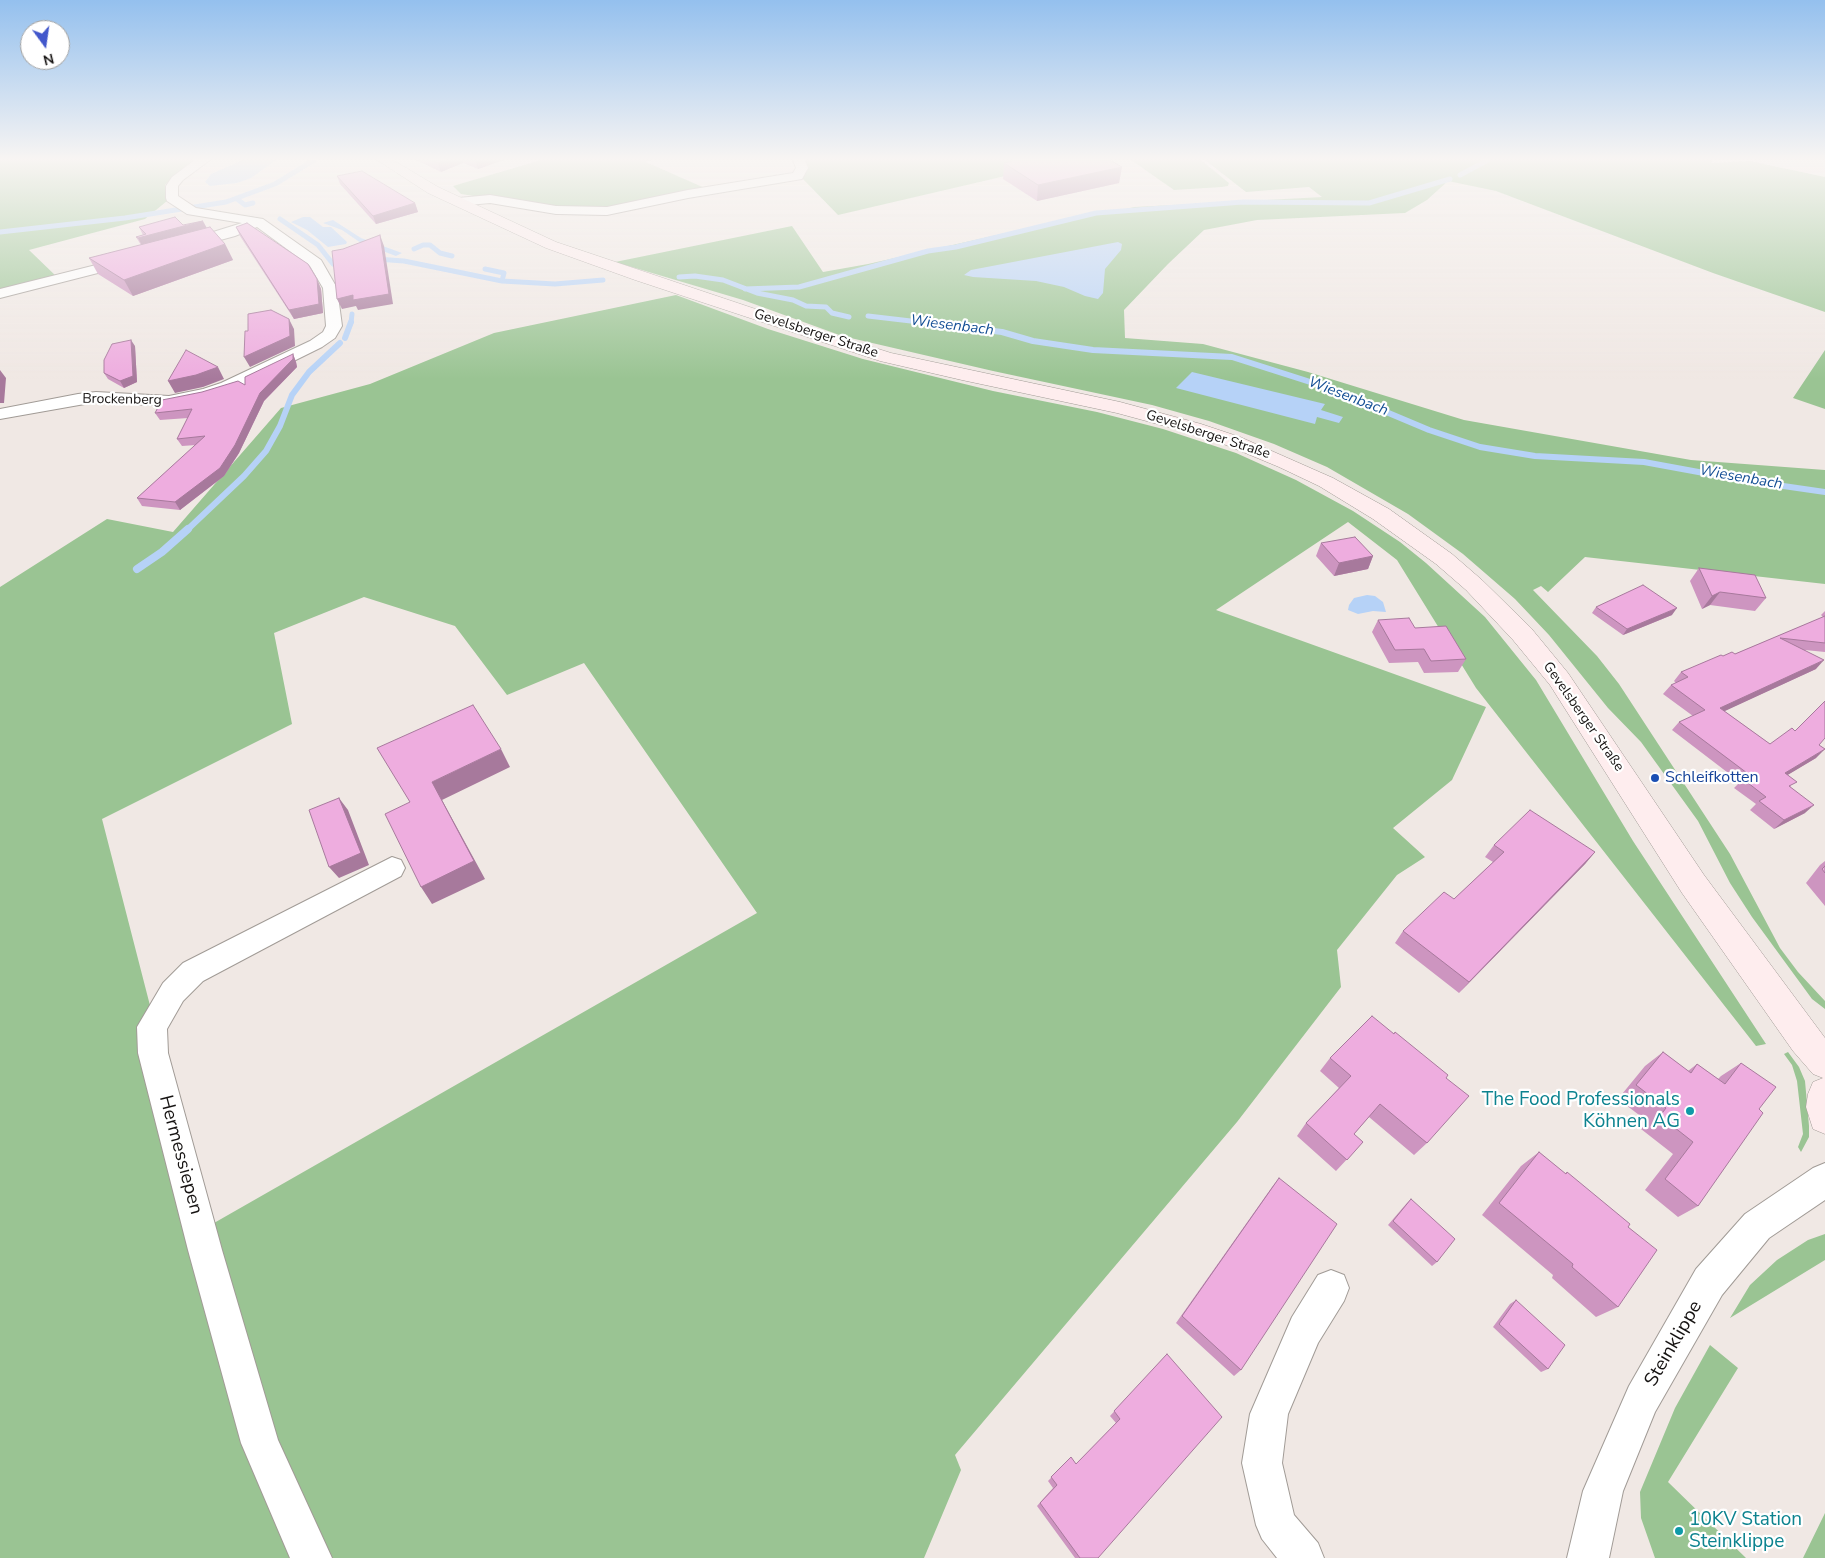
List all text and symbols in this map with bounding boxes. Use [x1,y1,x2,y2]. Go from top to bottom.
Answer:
north arrow [20,20,70,70]
text: N [41,49,56,70]
street label: Gevelsberger Straße [752,306,880,362]
water label: Wiesenbach [909,312,995,340]
water label: Wiesenbach [1306,374,1390,420]
street label: Brockenberg [82,391,162,409]
street label: Gevelsberger Straße [1144,407,1272,463]
water label: Wiesenbach [1698,462,1784,494]
street label: Gevelsberger Straße [1539,659,1627,775]
place label: Schleifkotten [1665,768,1759,788]
marker: Schleifkotten [1649,772,1661,784]
place label: The Food Professionals Köhnen AG [1482,1089,1680,1133]
street label: Hermessiepen [153,1093,207,1217]
marker: The Food Professionals Köhnen AG [1684,1105,1696,1117]
street label: Steinklippe [1640,1297,1708,1391]
place label: 10KV Station Steinklippe [1689,1509,1802,1553]
marker: 10KV Station Steinklippe [1673,1525,1685,1537]

